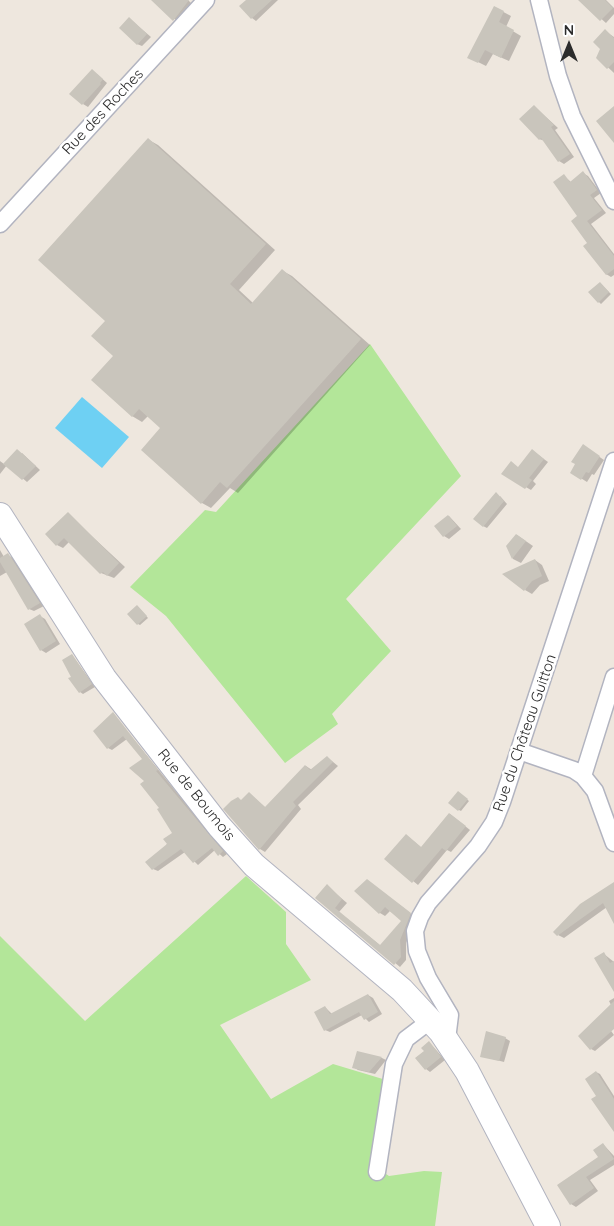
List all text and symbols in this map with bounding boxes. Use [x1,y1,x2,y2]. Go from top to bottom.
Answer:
north arrow [544,20,594,70]
text: N [564,21,574,39]
street label: Rue des Roches [59,65,147,159]
street label: Rue du Château Guitton [490,652,560,814]
street label: Rue de Boumois [153,745,239,845]

